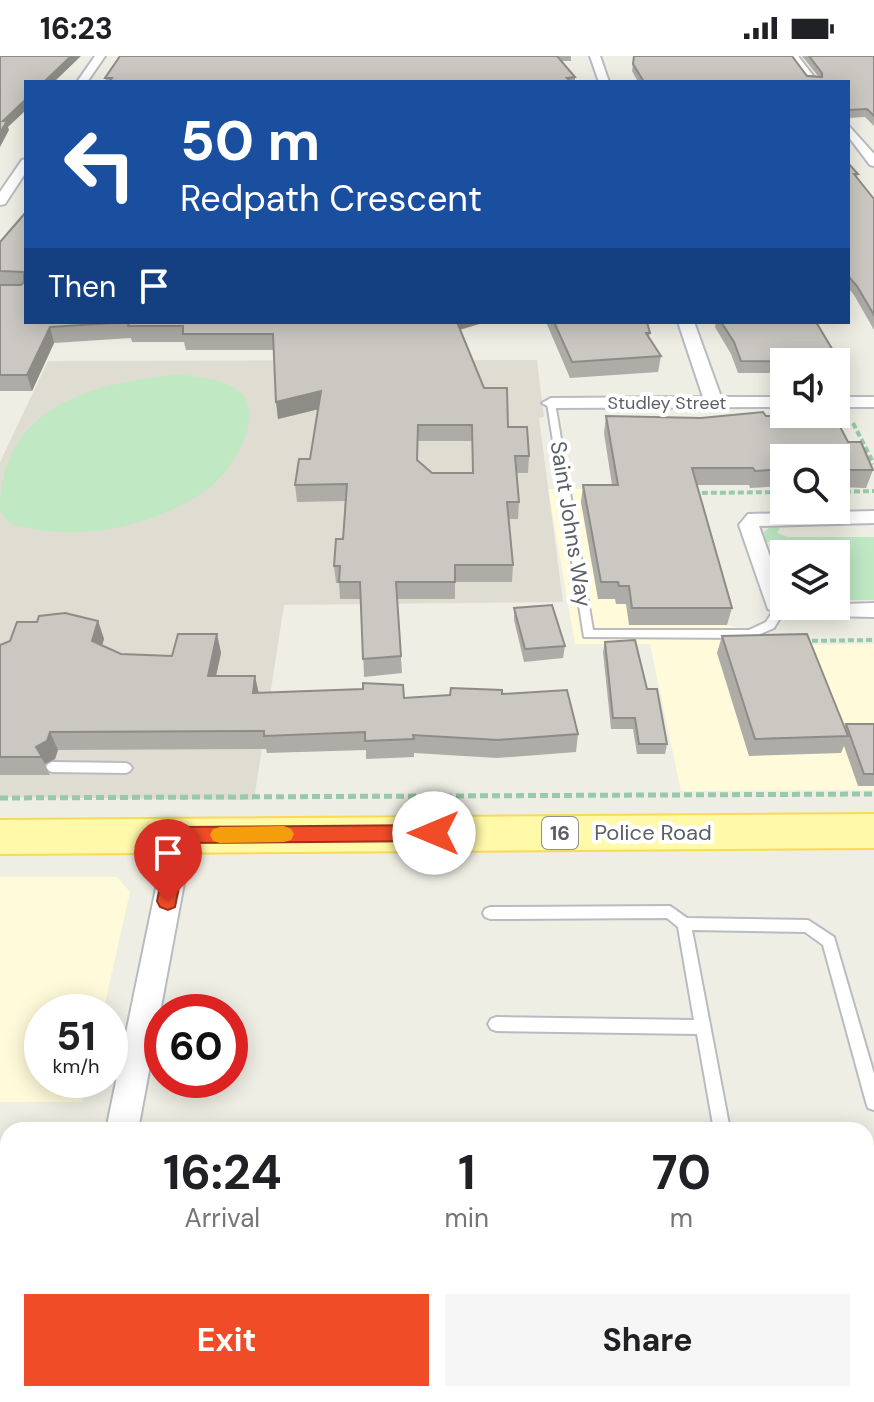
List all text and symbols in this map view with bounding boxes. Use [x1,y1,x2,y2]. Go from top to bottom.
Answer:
text: 16:23 [40,9,113,48]
text: 50 m [180,104,320,177]
icon: left [48,112,152,216]
text: Redpath Crescent [180,175,482,222]
icon: arrive [132,264,176,308]
text: Then [48,267,116,306]
map controls [770,348,850,620]
button: sound [770,348,850,428]
street label: Studley Street [608,391,726,415]
street label: Saint Johns Way [544,439,598,609]
button: search [770,444,850,524]
button: layers [770,540,850,620]
position arrow [392,791,476,875]
road number: 16 [542,817,578,849]
street label: Police Road [594,818,712,847]
pin [134,819,202,901]
icon: arrive [146,831,190,875]
speed limit sign: 60 [144,994,248,1098]
text: 51 [56,1010,96,1062]
text: km/h [52,1053,100,1079]
text: 16:24 [163,1141,282,1204]
text: 1 [458,1141,475,1204]
text: 70 [652,1141,711,1204]
text: Arrival [184,1201,260,1235]
text: min [445,1201,489,1235]
text: m [670,1201,693,1235]
button: Exit [24,1294,429,1386]
button: Share [445,1294,850,1386]

